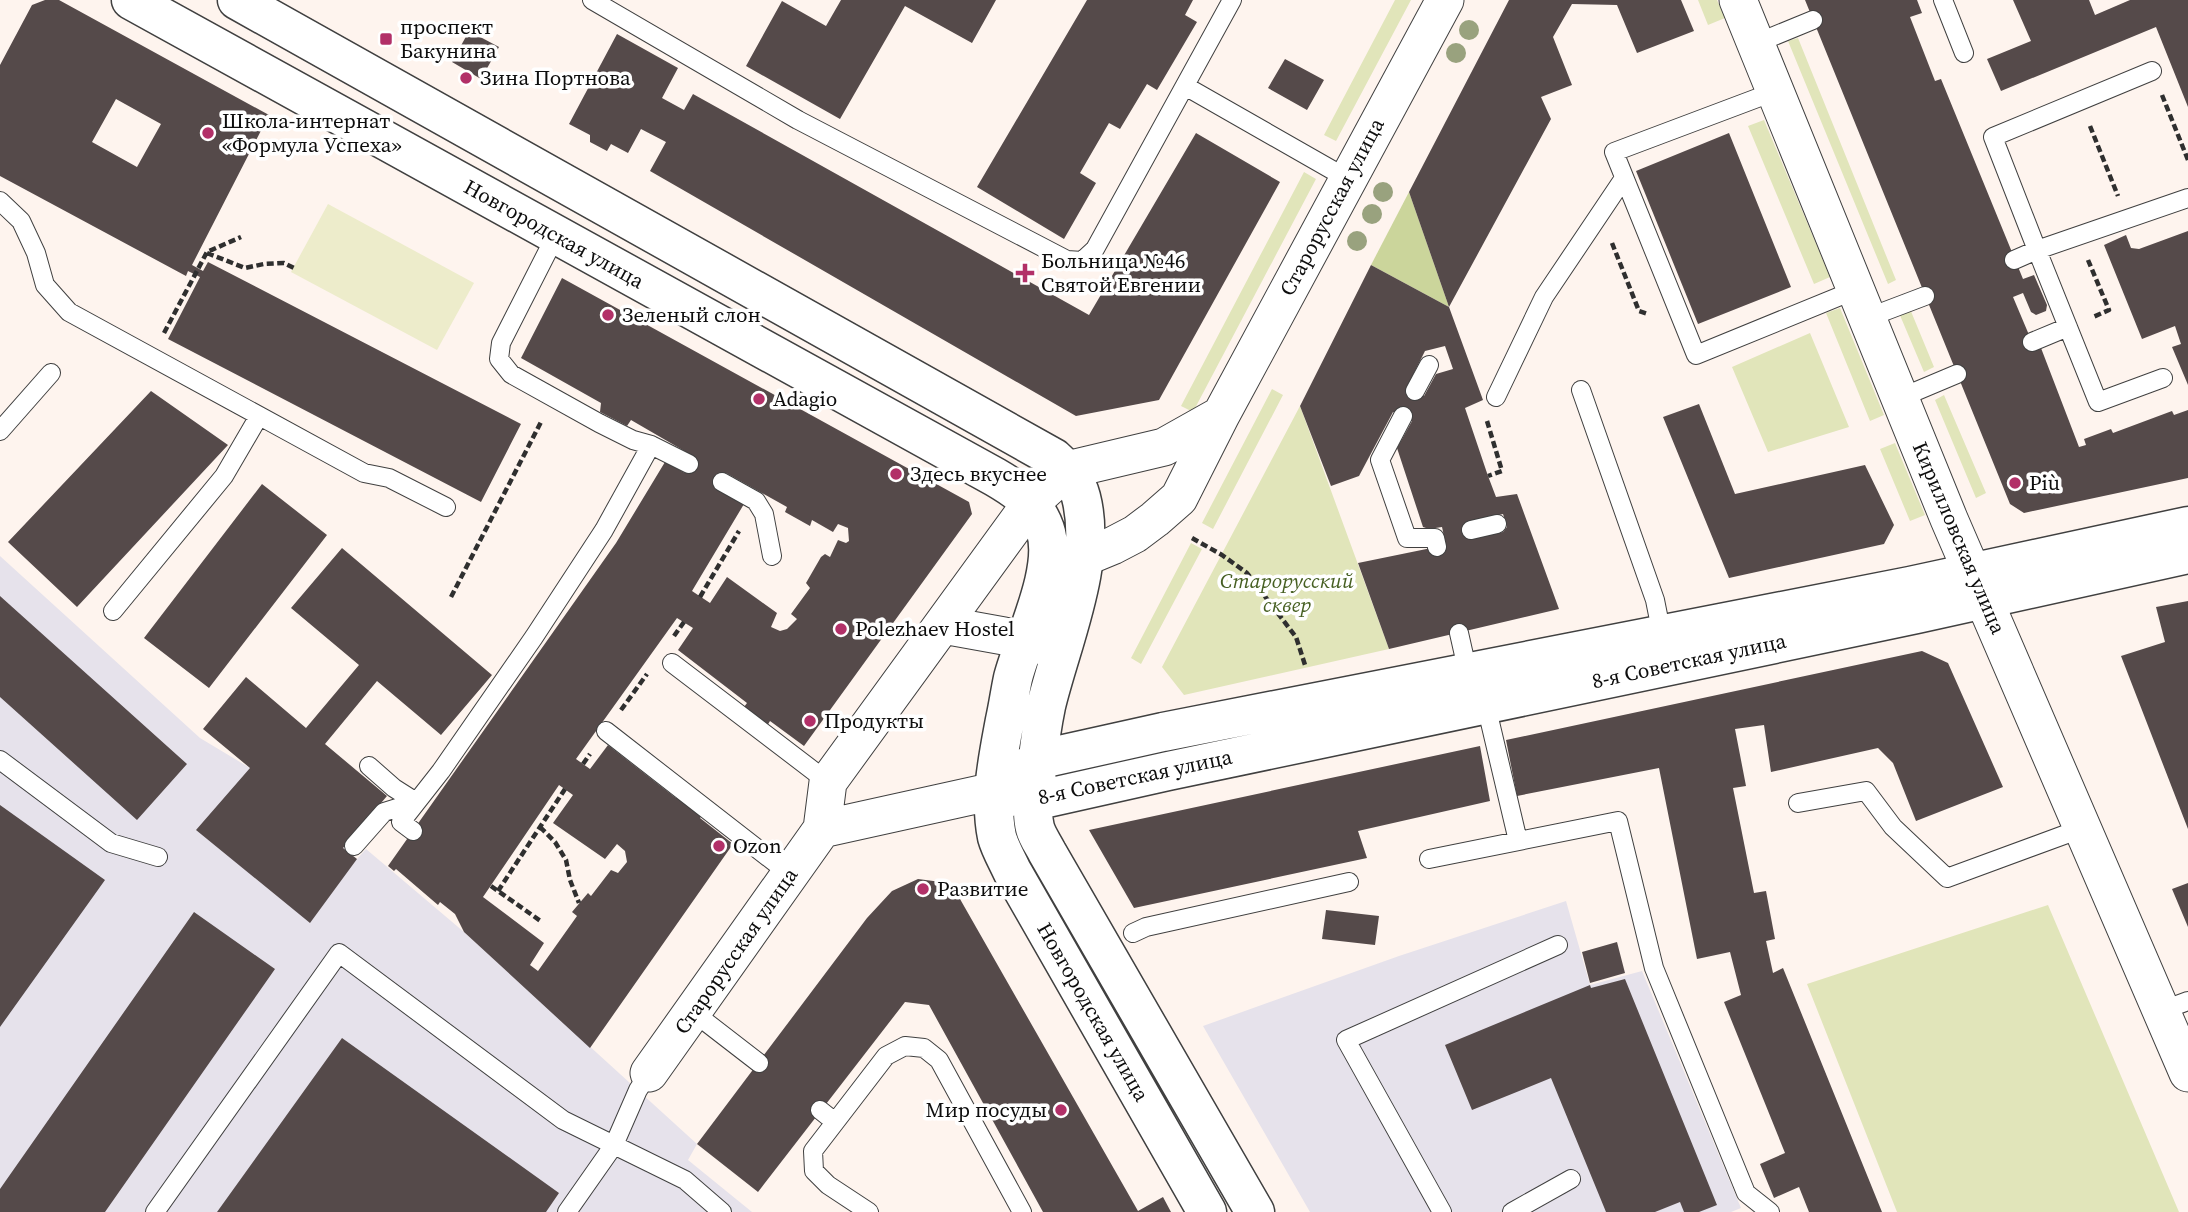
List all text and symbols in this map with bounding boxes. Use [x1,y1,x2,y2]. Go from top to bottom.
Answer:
place label: проспект Бакунина [400,12,497,65]
marker: проспект Бакунина [378,31,394,47]
place label: Зина Портнова [480,63,631,92]
marker: Зина Портнова [458,70,474,86]
place label: Школа-интернат «Формула Успеха» [222,106,402,159]
street label: Старорусская улица [1272,113,1391,301]
marker: Школа-интернат «Формула Успеха» [200,125,216,141]
street label: Новгородская улица [459,172,650,295]
place label: Больница №46 Святой Евгении [1041,246,1201,299]
marker: Больница №46 Святой Евгении [1015,263,1035,283]
place label: Зеленый слон [622,300,761,329]
marker: Зеленый слон [600,307,616,323]
place label: Adagio [773,384,837,413]
marker: Adagio [751,391,767,407]
street label: Кирилловская улица [1906,437,2013,639]
place label: Здесь вкуснее [910,459,1047,488]
marker: Здесь вкуснее [888,466,904,482]
place label: Più [2029,468,2060,497]
marker: Più [2007,475,2023,491]
park label: Старорусский сквер [1220,566,1354,619]
place label: Polezhaev Hostel [855,614,1014,643]
marker: Polezhaev Hostel [833,621,849,637]
street label: 8-я Советская улица [1589,626,1789,695]
place label: Продукты [824,706,924,735]
marker: Продукты [802,713,818,729]
street label: 8-я Советская улица [1035,742,1235,811]
place label: Ozon [733,831,782,860]
marker: Ozon [711,838,727,854]
street label: Старорусская улица [667,861,804,1040]
place label: Развитие [937,874,1028,903]
marker: Развитие [915,881,931,897]
street label: Новгородская улица [1030,917,1157,1107]
place label: Мир посуды [926,1095,1047,1124]
marker: Мир посуды [1053,1102,1069,1118]

